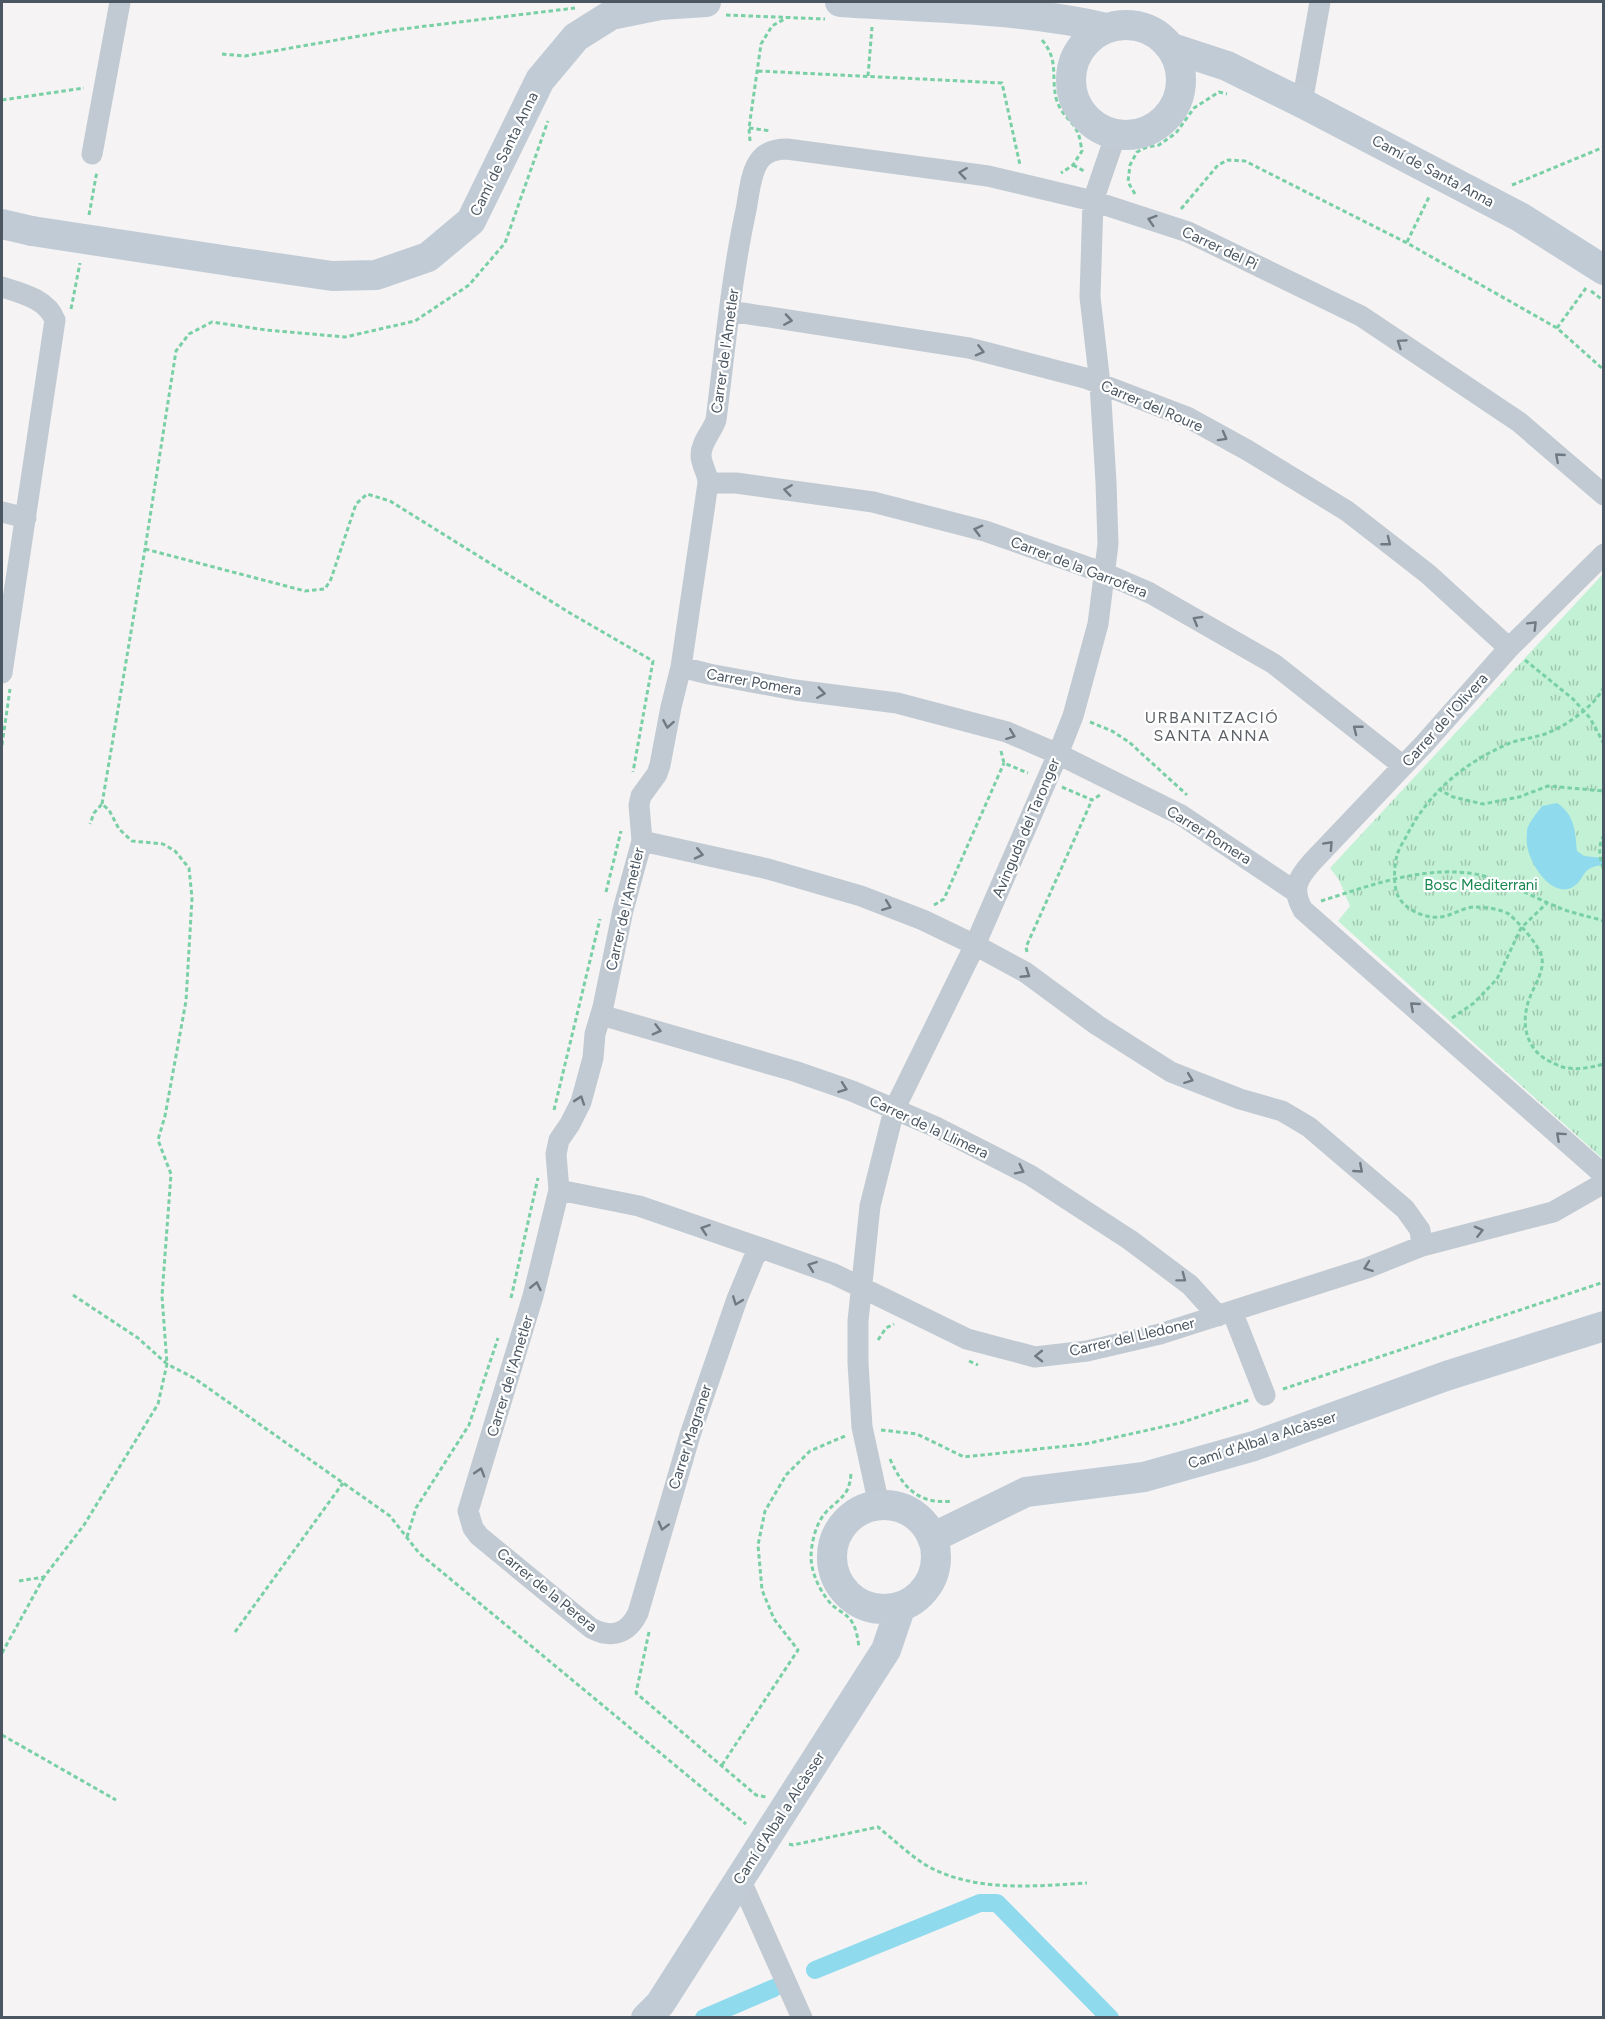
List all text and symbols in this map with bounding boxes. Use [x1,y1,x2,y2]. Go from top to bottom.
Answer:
street label: Camí de Santa Anna [466,89,542,219]
street label: Camí de Santa Anna [1369,131,1497,211]
one-way arrow [958,167,967,179]
one-way arrow [1147,215,1158,227]
street label: Carrer del Pi [1179,223,1261,273]
street label: Carrer de l'Ametler [707,287,743,415]
one-way arrow [783,314,793,326]
one-way arrow [1397,339,1408,350]
one-way arrow [975,343,985,356]
street label: Carrer del Roure [1098,376,1206,436]
one-way arrow [1217,430,1227,441]
one-way arrow [1555,453,1566,464]
one-way arrow [783,485,792,497]
one-way arrow [973,524,983,537]
street label: Carrer de la Garrofera [1008,533,1150,601]
one-way arrow [1380,534,1391,545]
one-way arrow [1193,615,1203,627]
one-way arrow [1525,622,1536,633]
street label: Carrer Pomera [705,665,803,699]
street label: Carrer de l'Olivera [1398,670,1492,770]
one-way arrow [816,686,826,699]
district label: URBANITZACIÓ SANTA ANNA [1145,708,1279,745]
one-way arrow [662,719,675,729]
one-way arrow [1353,726,1364,737]
one-way arrow [1005,727,1016,740]
street label: Avinguda del Taronger [988,755,1064,901]
street label: Carrer Pomera [1163,802,1255,868]
one-way arrow [1321,841,1332,852]
street label: Carrer de l'Ametler [602,846,648,972]
one-way arrow [694,847,704,860]
park label: Bosc Mediterrani [1424,876,1538,894]
one-way arrow [880,899,891,911]
one-way arrow [1020,966,1030,978]
one-way arrow [1410,1002,1421,1013]
one-way arrow [652,1023,662,1036]
one-way arrow [1183,1072,1194,1084]
one-way arrow [837,1080,848,1093]
street label: Carrer de la Llimera [867,1092,991,1162]
one-way arrow [573,1095,586,1106]
one-way arrow [1556,1132,1567,1143]
one-way arrow [1014,1162,1025,1174]
one-way arrow [1352,1162,1363,1173]
one-way arrow [700,1223,711,1236]
one-way arrow [1474,1226,1484,1239]
one-way arrow [1363,1260,1374,1273]
one-way arrow [807,1261,818,1274]
one-way arrow [1175,1271,1186,1282]
one-way arrow [528,1281,541,1291]
one-way arrow [732,1295,744,1306]
street label: Carrer de l'Ametler [483,1313,537,1439]
street label: Carrer del Lledoner [1068,1314,1196,1360]
one-way arrow [1034,1350,1043,1362]
street label: Carrer Magraner [665,1382,715,1492]
street label: Camí d'Albal a Alcàsser [1186,1408,1338,1472]
one-way arrow [473,1467,485,1478]
one-way arrow [658,1520,670,1531]
street label: Carrer de la Perera [493,1544,601,1636]
street label: Camí d'Albal a Alcàsser [729,1748,829,1888]

